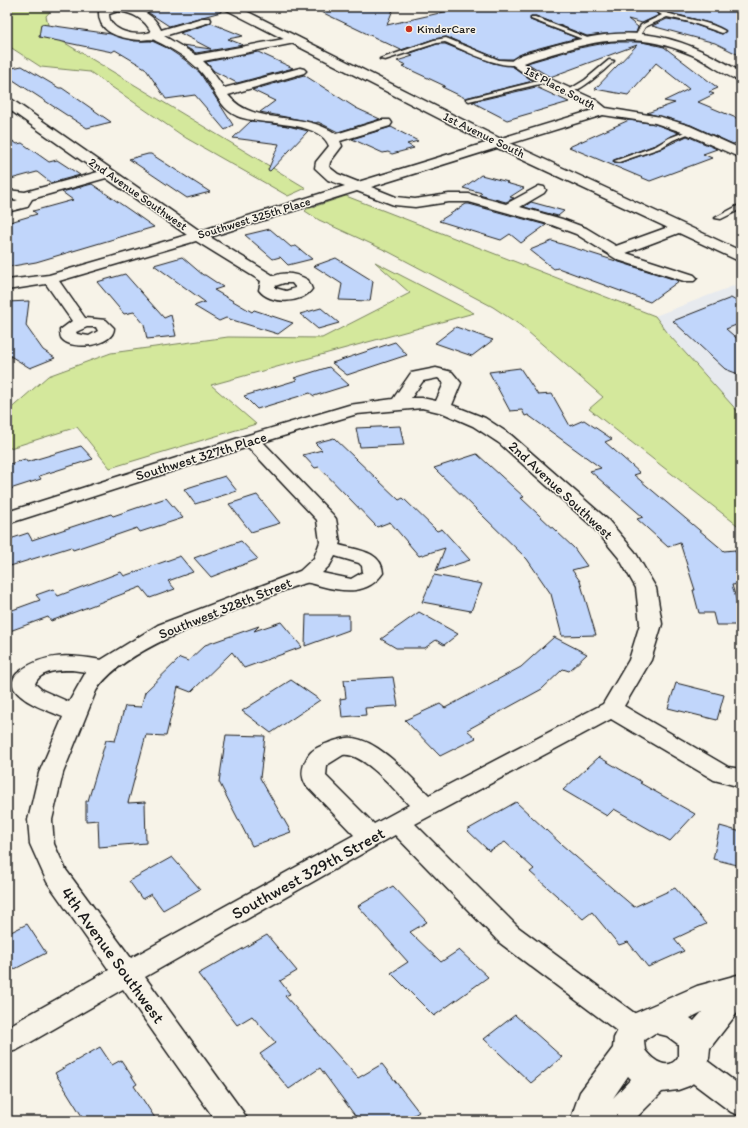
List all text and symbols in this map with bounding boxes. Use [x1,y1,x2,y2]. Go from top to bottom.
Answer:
place label: KinderCare [417,22,476,36]
marker: KinderCare [404,24,414,34]
street label: 1st Place South [522,63,599,113]
street label: 1st Avenue South [441,109,527,161]
street label: 2nd Avenue Southwest [86,155,190,234]
street label: Southwest 325th Place [196,194,312,242]
street label: Southwest 327th Place [133,428,269,485]
street label: 2nd Avenue Southwest [505,438,616,543]
street label: Southwest 328th Street [156,574,294,643]
street label: Southwest 329th Street [228,823,388,923]
street label: 4th Avenue Southwest [57,883,169,1027]

